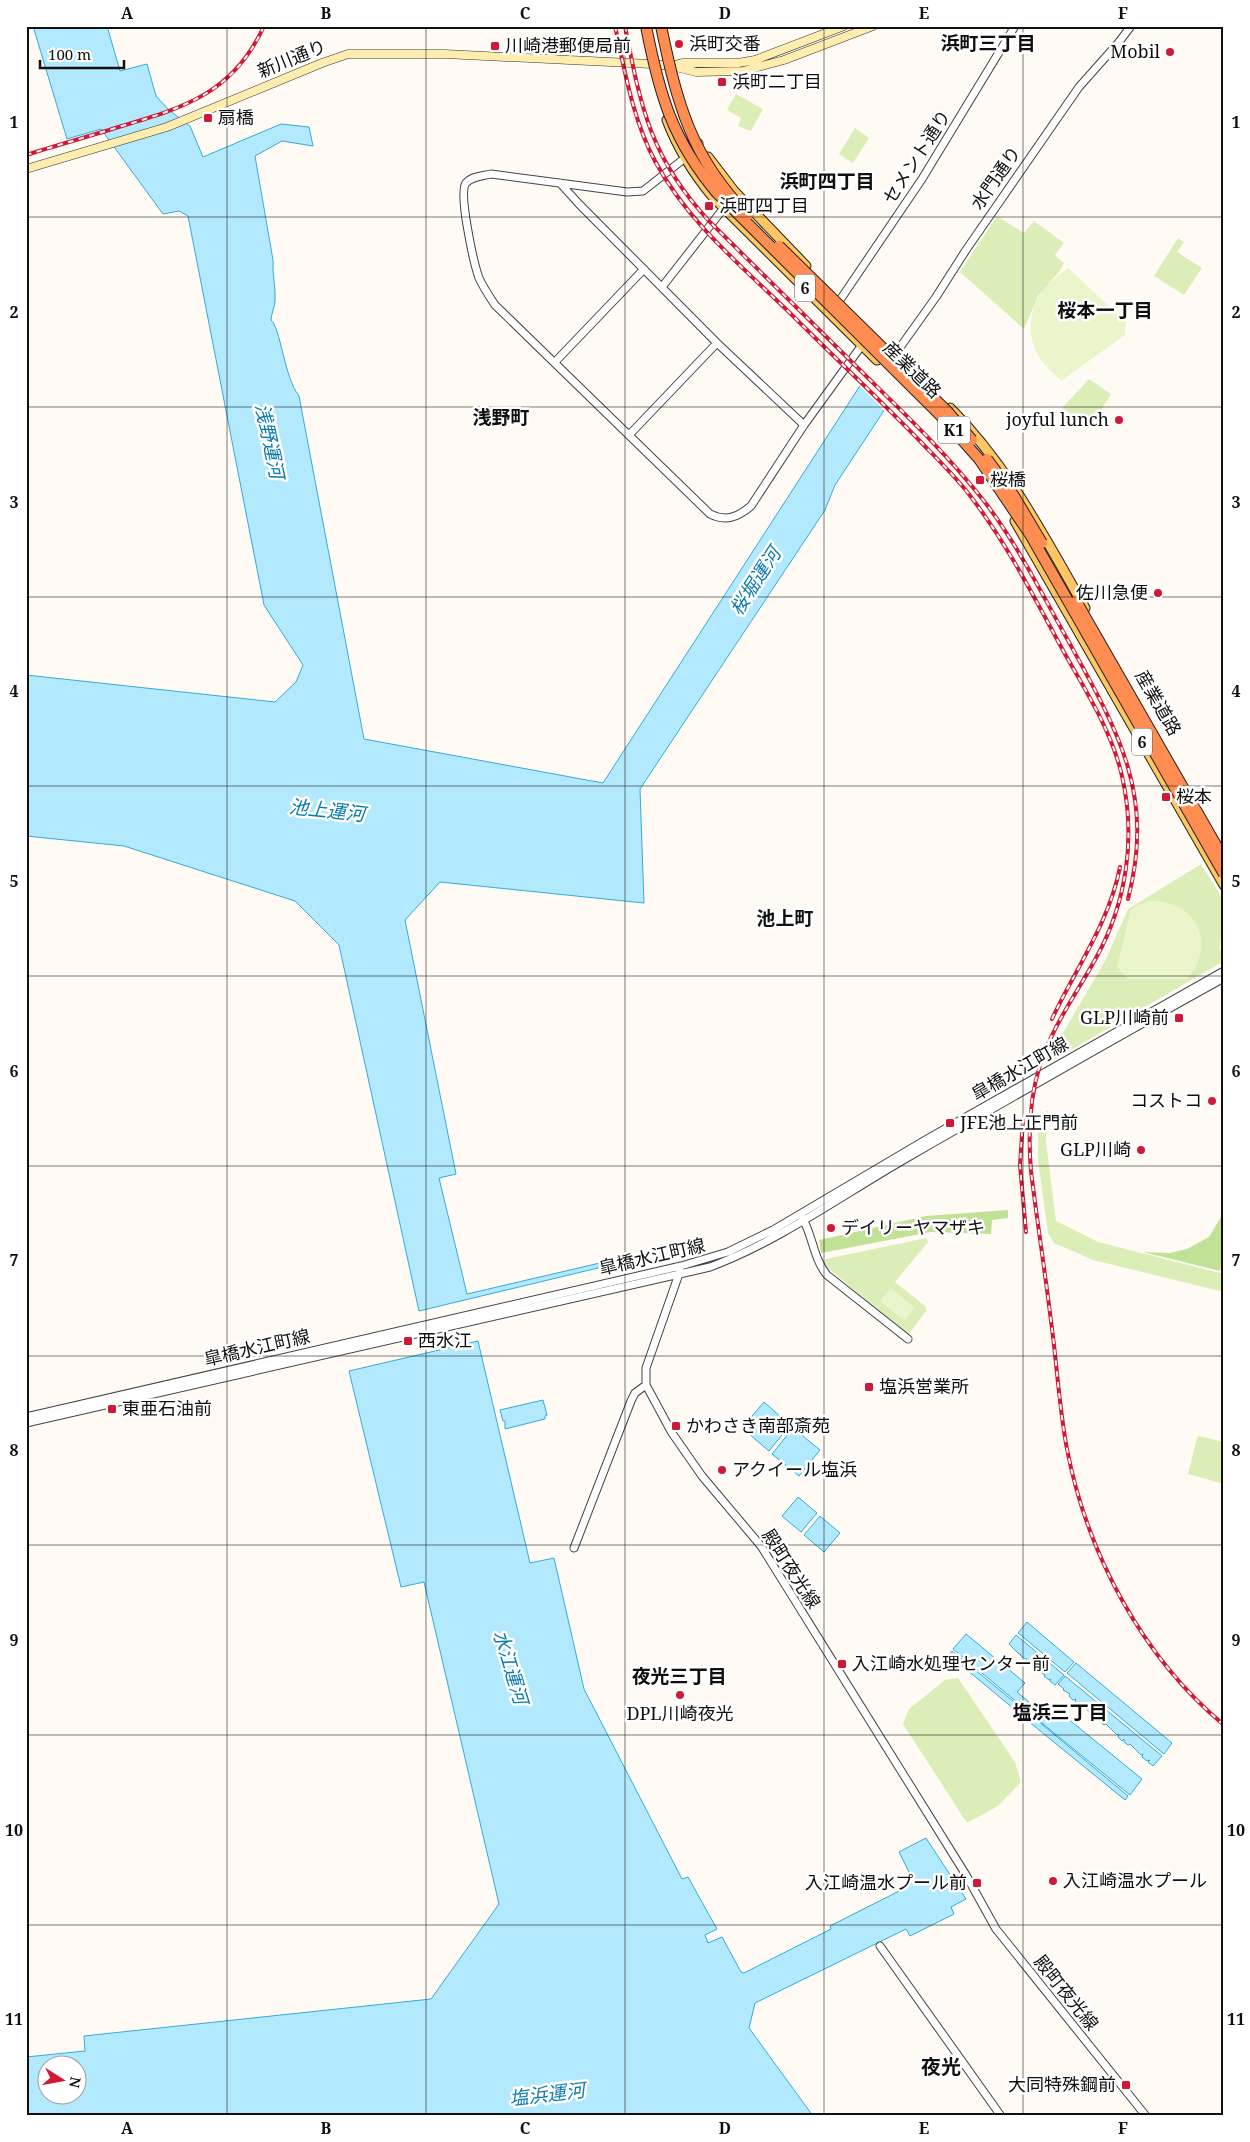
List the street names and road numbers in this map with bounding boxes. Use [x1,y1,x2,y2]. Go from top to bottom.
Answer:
street label: 新川通り [254,33,329,83]
street label: セメント通り [877,105,956,208]
street label: 水門通り [965,141,1026,214]
road number: 6 [795,274,815,302]
street label: 産業道路 [878,336,947,403]
road number: K1 [938,416,970,444]
street label: 産業道路 [1130,665,1187,740]
road number: 6 [1132,729,1152,756]
street label: 皐橋水江町線 [967,1031,1072,1106]
street label: 皐橋水江町線 [596,1232,707,1280]
street label: 皐橋水江町線 [201,1323,312,1371]
street label: 殿町夜光線 [757,1524,826,1613]
street label: 殿町夜光線 [1029,1950,1104,2035]

